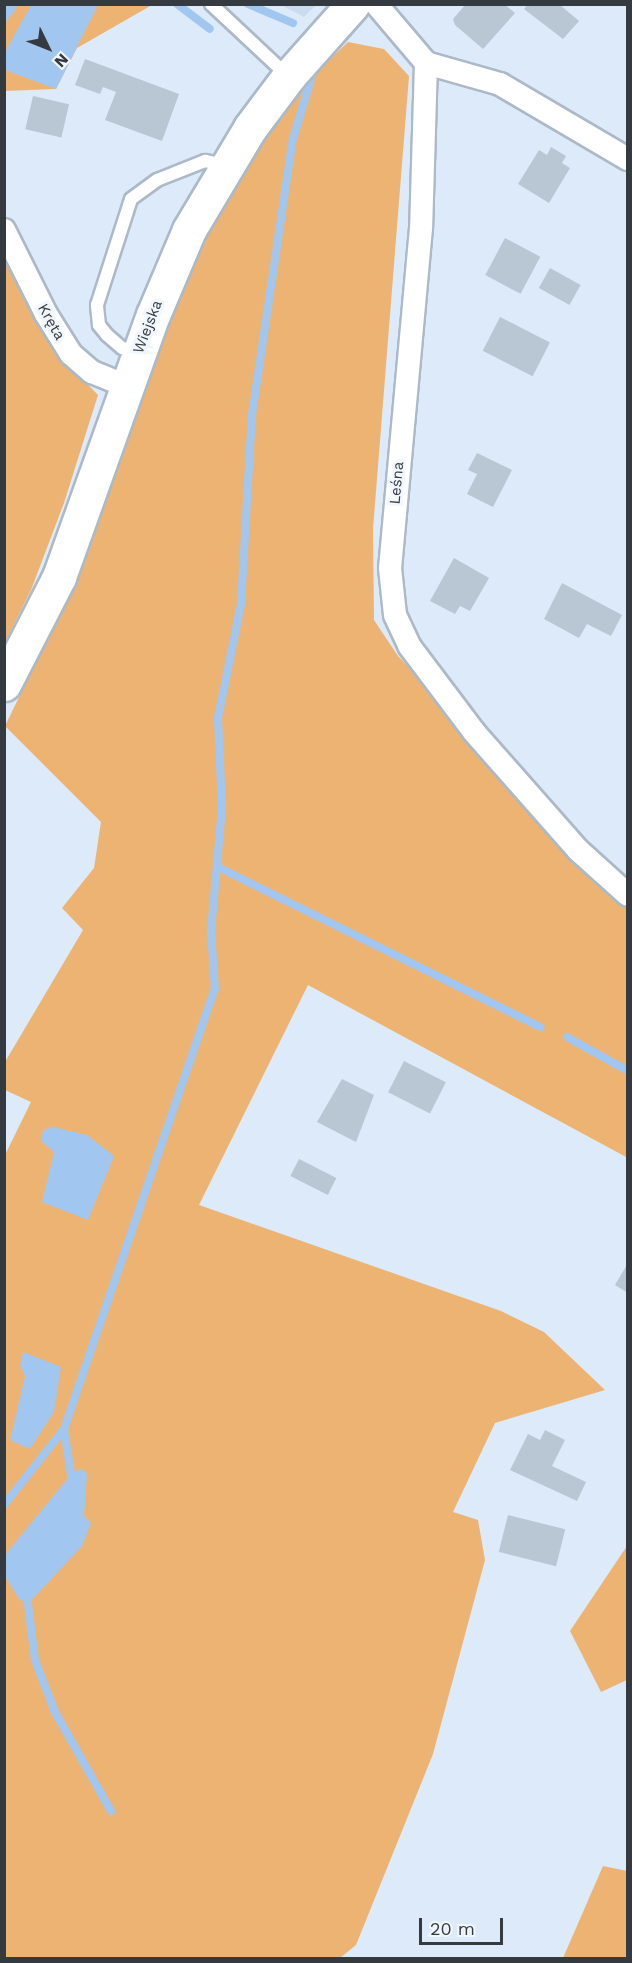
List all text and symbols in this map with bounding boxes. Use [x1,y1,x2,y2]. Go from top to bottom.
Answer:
north arrow [18,18,78,78]
text: N [51,50,73,71]
street label: Wiejska [130,298,166,356]
street label: Kręta [33,301,69,343]
street label: Leśna [386,461,408,505]
scale bar [422,1906,506,1944]
text: 20 m [430,1918,475,1939]

